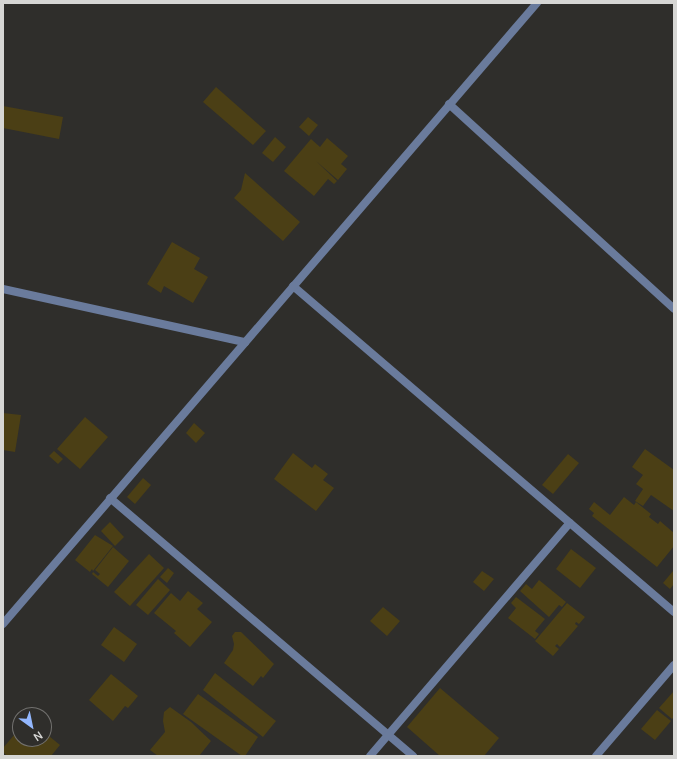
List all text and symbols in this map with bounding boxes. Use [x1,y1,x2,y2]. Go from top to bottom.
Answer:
north arrow [12,707,52,747]
text: N [31,728,46,745]

